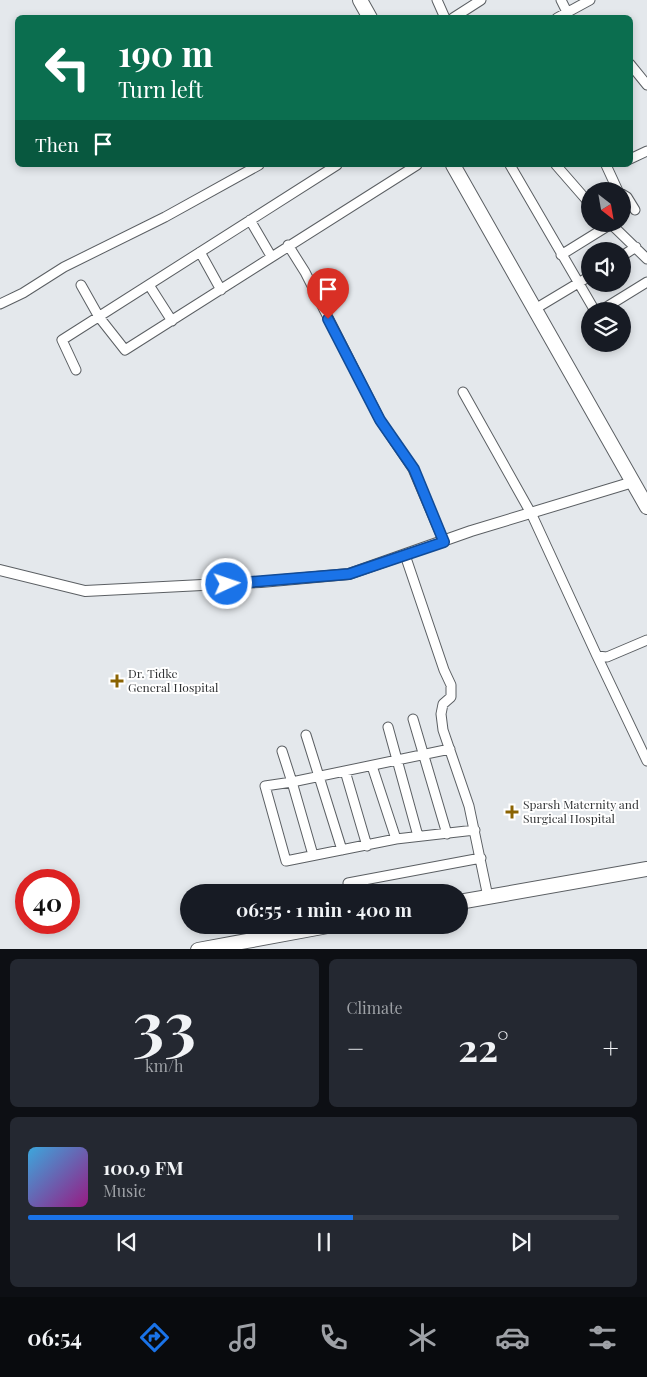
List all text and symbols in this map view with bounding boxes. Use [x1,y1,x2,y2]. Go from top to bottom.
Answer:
text: 190 m [118,29,213,76]
icon: left [35,35,100,100]
text: Turn left [118,74,203,104]
icon: arrive [89,130,117,158]
text: Then [35,131,79,157]
north arrow [581,182,631,232]
map controls [581,182,631,352]
button: sound [581,242,631,292]
pin [307,268,349,319]
icon: arrive [314,275,342,303]
button: layers [581,302,631,352]
position arrow [200,557,252,609]
place label: Dr. Tidke General Hospital [128,665,219,695]
marker: Dr. Tidke General Hospital [110,674,124,688]
place label: Sparsh Maternity and Surgical Hospital [523,796,639,826]
marker: Sparsh Maternity and Surgical Hospital [505,805,519,819]
speed limit sign: 40 [15,869,80,934]
text: 06:55 · 1 min · 400 m [236,896,412,922]
text: 33 [133,979,196,1065]
text: Climate [347,997,403,1018]
text: 22° [458,1021,509,1072]
text: − [347,1029,365,1066]
text: + [603,1029,619,1066]
text: km/h [145,1055,183,1076]
text: 100.9 FM [103,1154,184,1180]
text: Music [103,1180,146,1201]
icon: previous [113,1228,141,1256]
icon: pause [310,1228,338,1256]
icon: next [507,1228,535,1256]
icon: directions [137,1320,172,1355]
icon: music [226,1320,261,1355]
icon: phone [316,1320,351,1355]
icon: climate [405,1320,440,1355]
icon: car [495,1320,530,1355]
icon: filters [585,1320,620,1355]
text: 06:54 [27,1322,82,1352]

